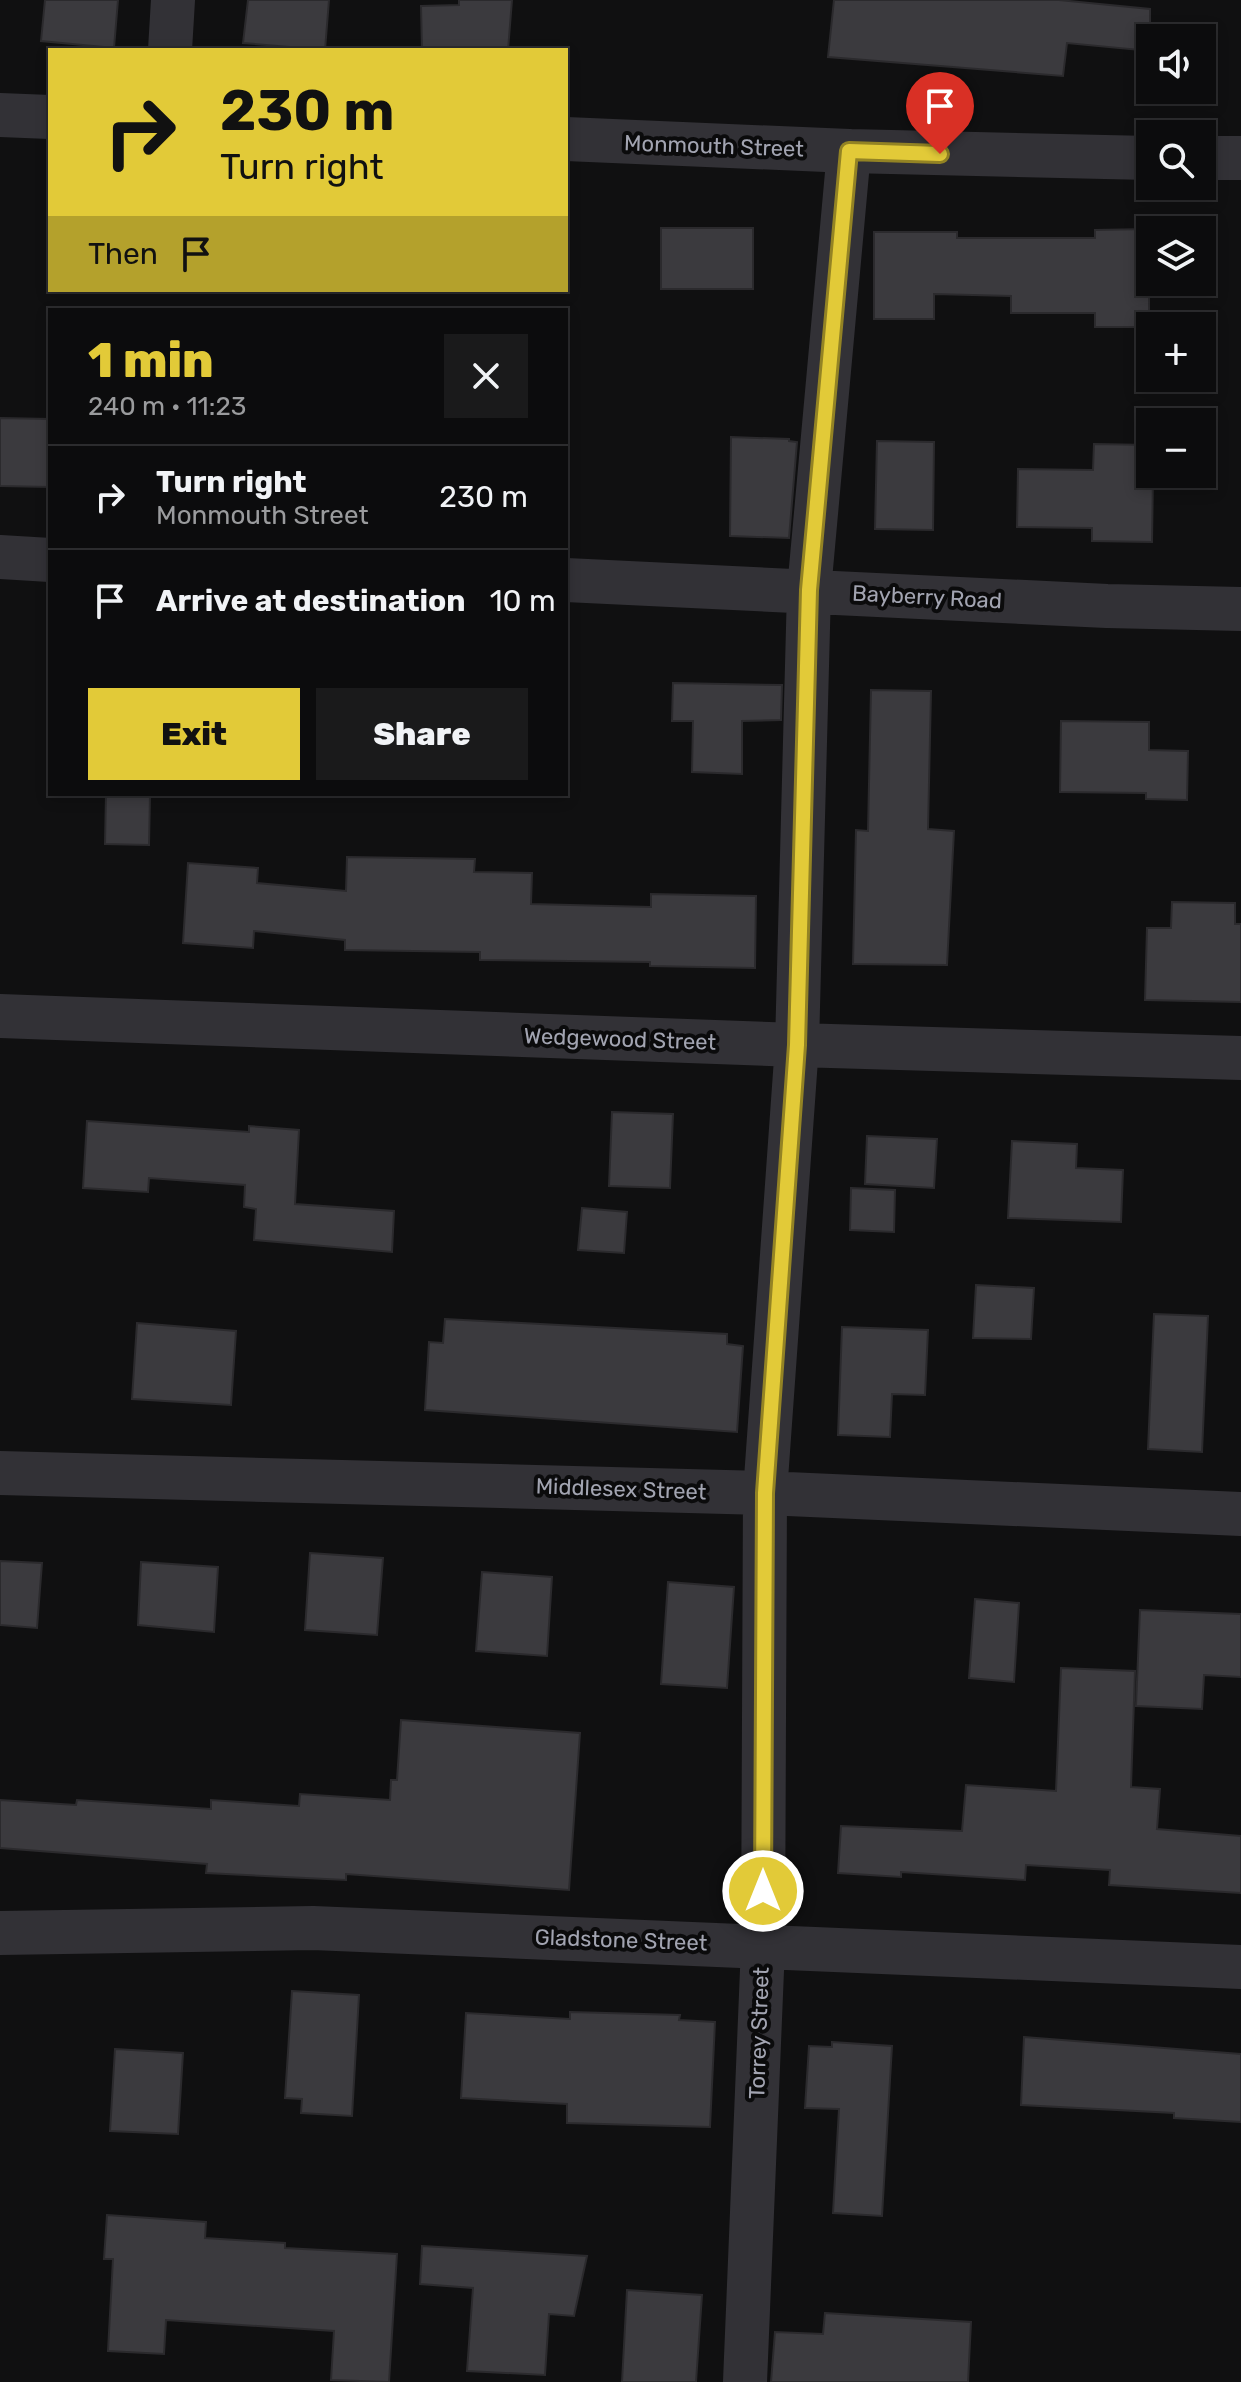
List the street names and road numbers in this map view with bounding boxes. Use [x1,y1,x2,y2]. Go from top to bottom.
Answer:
street label: Monmouth Street [624,129,805,163]
street label: Bayberry Road [851,580,1003,614]
street label: Wedgewood Street [523,1022,717,1056]
street label: Middlesex Street [535,1473,707,1505]
street label: Gladstone Street [534,1923,708,1957]
street label: Torrey Street [743,1966,775,2100]

